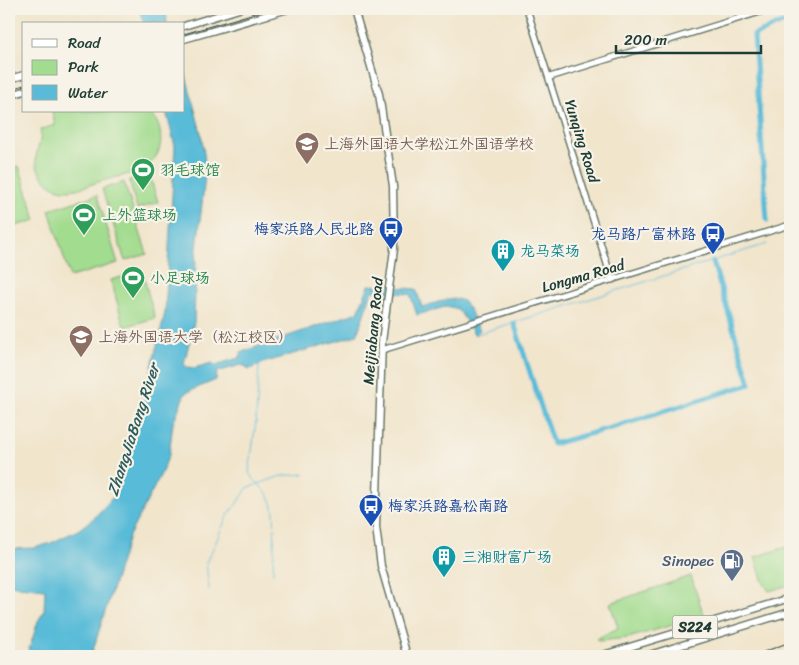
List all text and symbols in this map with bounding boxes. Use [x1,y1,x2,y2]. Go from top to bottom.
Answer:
legend [22,22,185,112]
scale bar [616,22,762,54]
text: 200 m [624,27,668,53]
text: Road [68,30,101,56]
text: Park [68,54,99,80]
text: Water [68,80,108,106]
street label: Yunqing Road [557,96,607,187]
school or university icon: 上海外国语大学松江外国语学校 [294,131,320,165]
place label: 上海外国语大学松江外国语学校 [324,131,534,157]
sports icon: 羽毛球馆 [130,157,156,191]
place label: 羽毛球馆 [160,157,220,183]
sports icon: 上外篮球场 [71,202,97,236]
place label: 上外篮球场 [102,202,177,228]
place label: 梅家浜路人民北路 [254,216,374,242]
bus stop icon: 梅家浜路人民北路 [378,216,404,250]
place label: 龙马路广富林路 [591,221,696,247]
bus stop icon: 龙马路广富林路 [700,221,726,255]
building icon: 龙马菜场 [490,238,516,272]
place label: 龙马菜场 [520,238,580,264]
street label: Longma Road [538,251,629,300]
sports icon: 小足球场 [120,265,146,299]
place label: 小足球场 [150,265,210,291]
street label: Meijiabang Road [355,275,391,386]
school or university icon: 上海外国语大学（松江校区） [68,324,94,358]
place label: 上海外国语大学（松江校区） [98,324,293,350]
water label: ZhangJiaBang River [98,357,169,500]
bus stop icon: 梅家浜路嘉松南路 [358,493,384,527]
place label: 梅家浜路嘉松南路 [388,493,508,519]
building icon: 三湘财富广场 [431,544,457,578]
place label: 三湘财富广场 [462,544,552,570]
place label: Sinopec [662,548,715,574]
fuel station icon: Sinopec [719,548,745,582]
road number: S224 [672,616,718,638]

